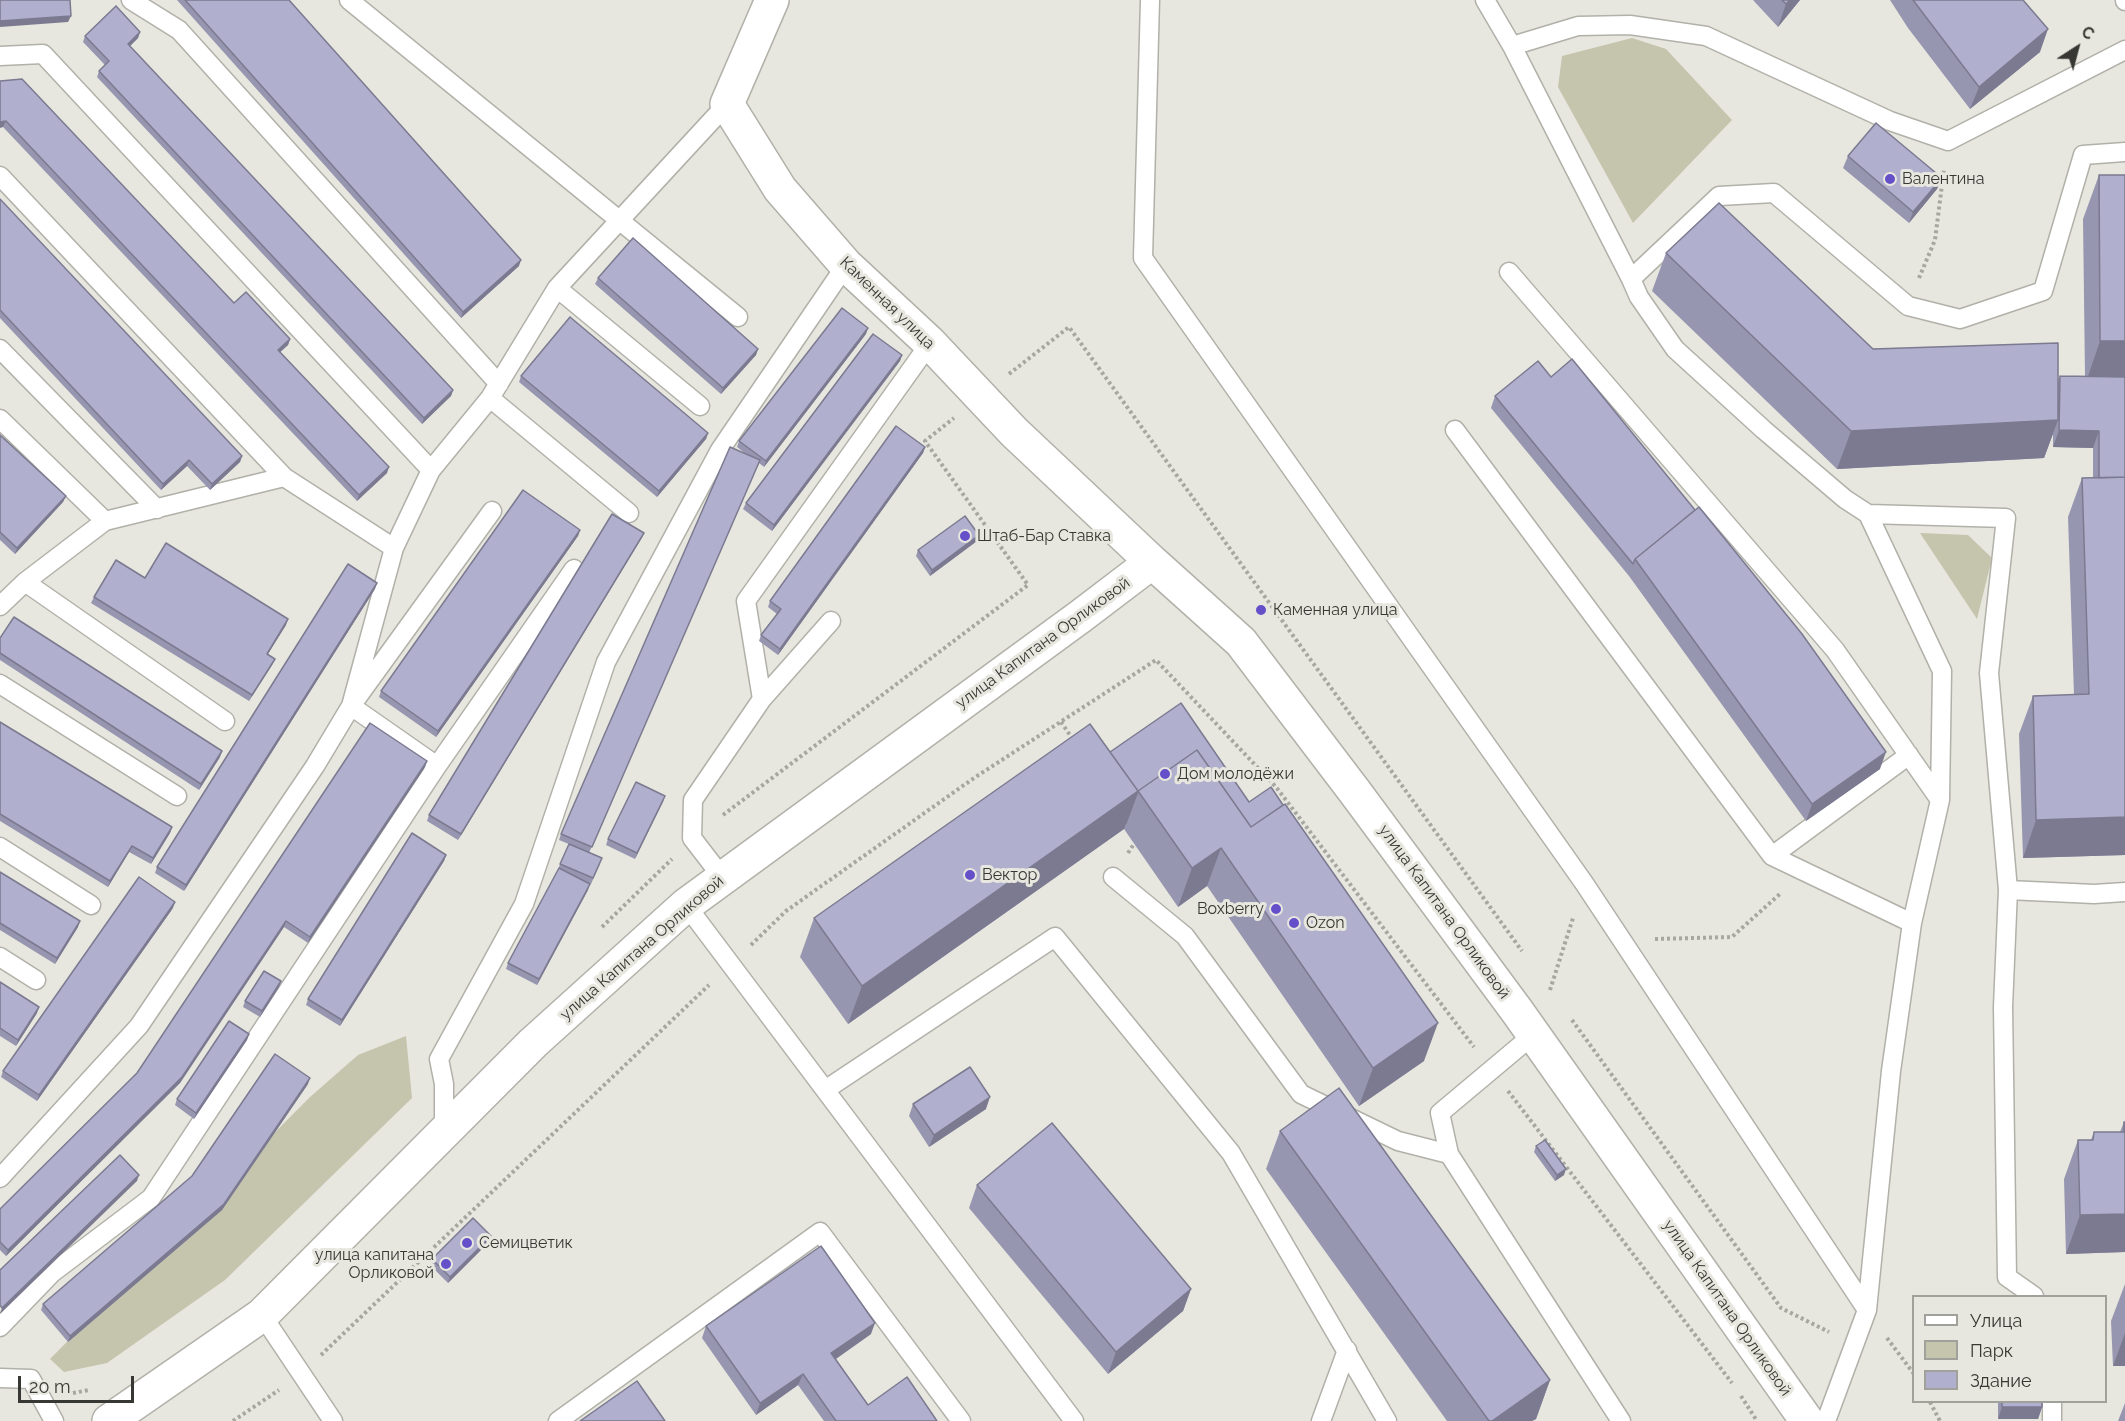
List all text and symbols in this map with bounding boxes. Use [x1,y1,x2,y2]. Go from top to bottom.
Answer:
north arrow [2047,18,2107,78]
text: С [2078,22,2098,44]
place label: Валентина [1902,169,1984,189]
marker: Валентина [1883,172,1897,186]
street label: Каменная улица [836,253,938,353]
place label: Штаб-Бар Ставка [977,526,1111,546]
marker: Штаб-Бар Ставка [958,529,972,543]
street label: улица Капитана Орликовой [952,573,1134,713]
place label: Каменная улица [1273,600,1397,620]
marker: Каменная улица [1254,603,1268,617]
place label: Дом молодёжи [1177,764,1294,784]
marker: Дом молодёжи [1158,767,1172,781]
street label: улица Капитана Орликовой [1374,821,1514,1003]
place label: Вектор [982,865,1037,885]
marker: Вектор [963,868,977,882]
street label: улица Капитана Орликовой [556,872,728,1024]
place label: Boxberry [1197,899,1264,919]
marker: Boxberry [1269,902,1283,916]
place label: Ozon [1306,913,1345,933]
marker: Ozon [1287,916,1301,930]
street label: улица Капитана Орликовой [1659,1216,1795,1400]
place label: Семицветик [479,1233,573,1253]
marker: Семицветик [460,1236,474,1250]
place label: улица капитана Орликовой [315,1245,434,1283]
marker: улица капитана Орликовой [439,1257,453,1271]
legend [1912,1295,2107,1403]
text: Улица [1970,1310,2022,1331]
text: Парк [1970,1340,2013,1361]
scale bar [21,1364,136,1402]
text: Здание [1970,1370,2032,1391]
text: 20 m [29,1376,71,1397]

